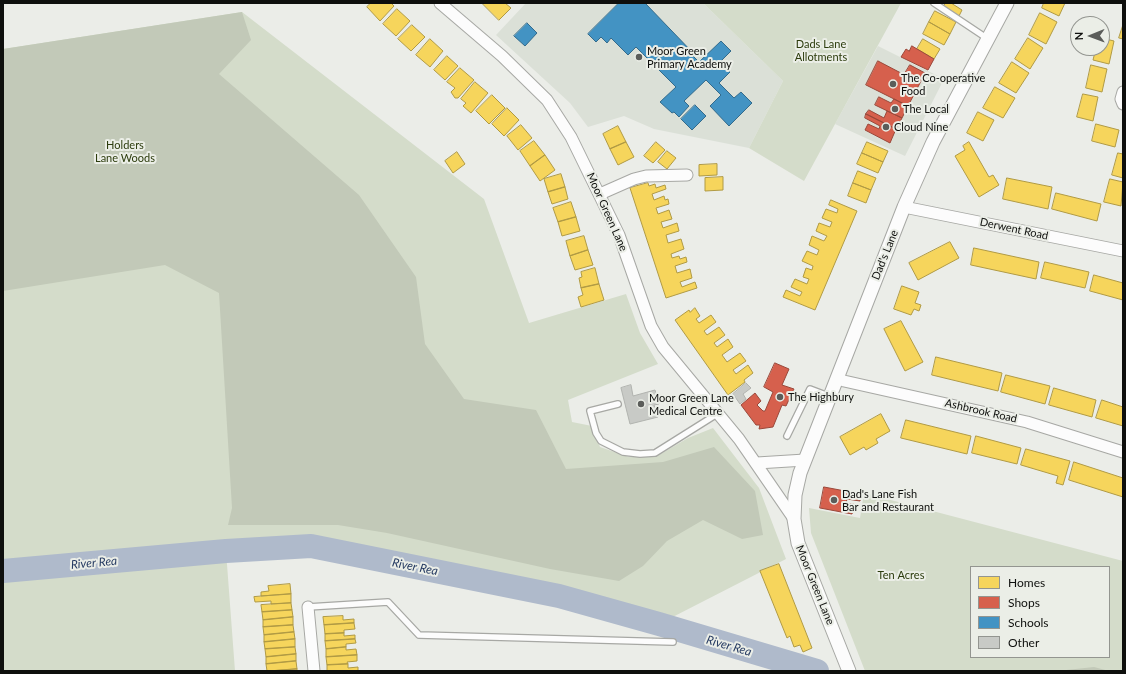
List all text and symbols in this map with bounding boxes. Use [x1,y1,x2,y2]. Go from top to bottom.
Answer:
north arrow [1070,16,1110,56]
text: N [1072,32,1085,41]
park label: Dads Lane Allotments [795,37,847,63]
place label: Moor Green Primary Academy [647,44,732,70]
marker: Moor Green Primary Academy [634,52,644,62]
place label: The Co-operative Food [901,71,985,97]
marker: The Co-operative Food [888,79,898,89]
place label: The Local [903,102,949,116]
marker: The Local [890,104,900,114]
place label: Cloud Nine [894,120,948,134]
marker: Cloud Nine [881,122,891,132]
park label: Holders Lane Woods [95,138,155,164]
street label: Moor Green Lane [584,171,630,253]
street label: Derwent Road [979,215,1049,243]
street label: Dad's Lane [869,228,901,282]
place label: The Highbury [788,390,854,404]
place label: Moor Green Lane Medical Centre [649,391,734,417]
marker: The Highbury [775,392,785,402]
street label: Ashbrook Road [944,396,1018,426]
marker: Moor Green Lane Medical Centre [636,399,646,409]
place label: Dad's Lane Fish Bar and Restaurant [842,487,934,513]
marker: Dad's Lane Fish Bar and Restaurant [829,495,839,505]
street label: Moor Green Lane [793,543,837,627]
water label: River Rea [70,554,118,572]
water label: River Rea [391,556,439,578]
legend [970,566,1110,658]
park label: Ten Acres [878,568,924,582]
text: Homes [1008,575,1045,590]
text: Shops [1008,595,1040,610]
text: Schools [1008,615,1049,630]
water label: River Rea [705,633,753,659]
text: Other [1008,635,1039,650]

